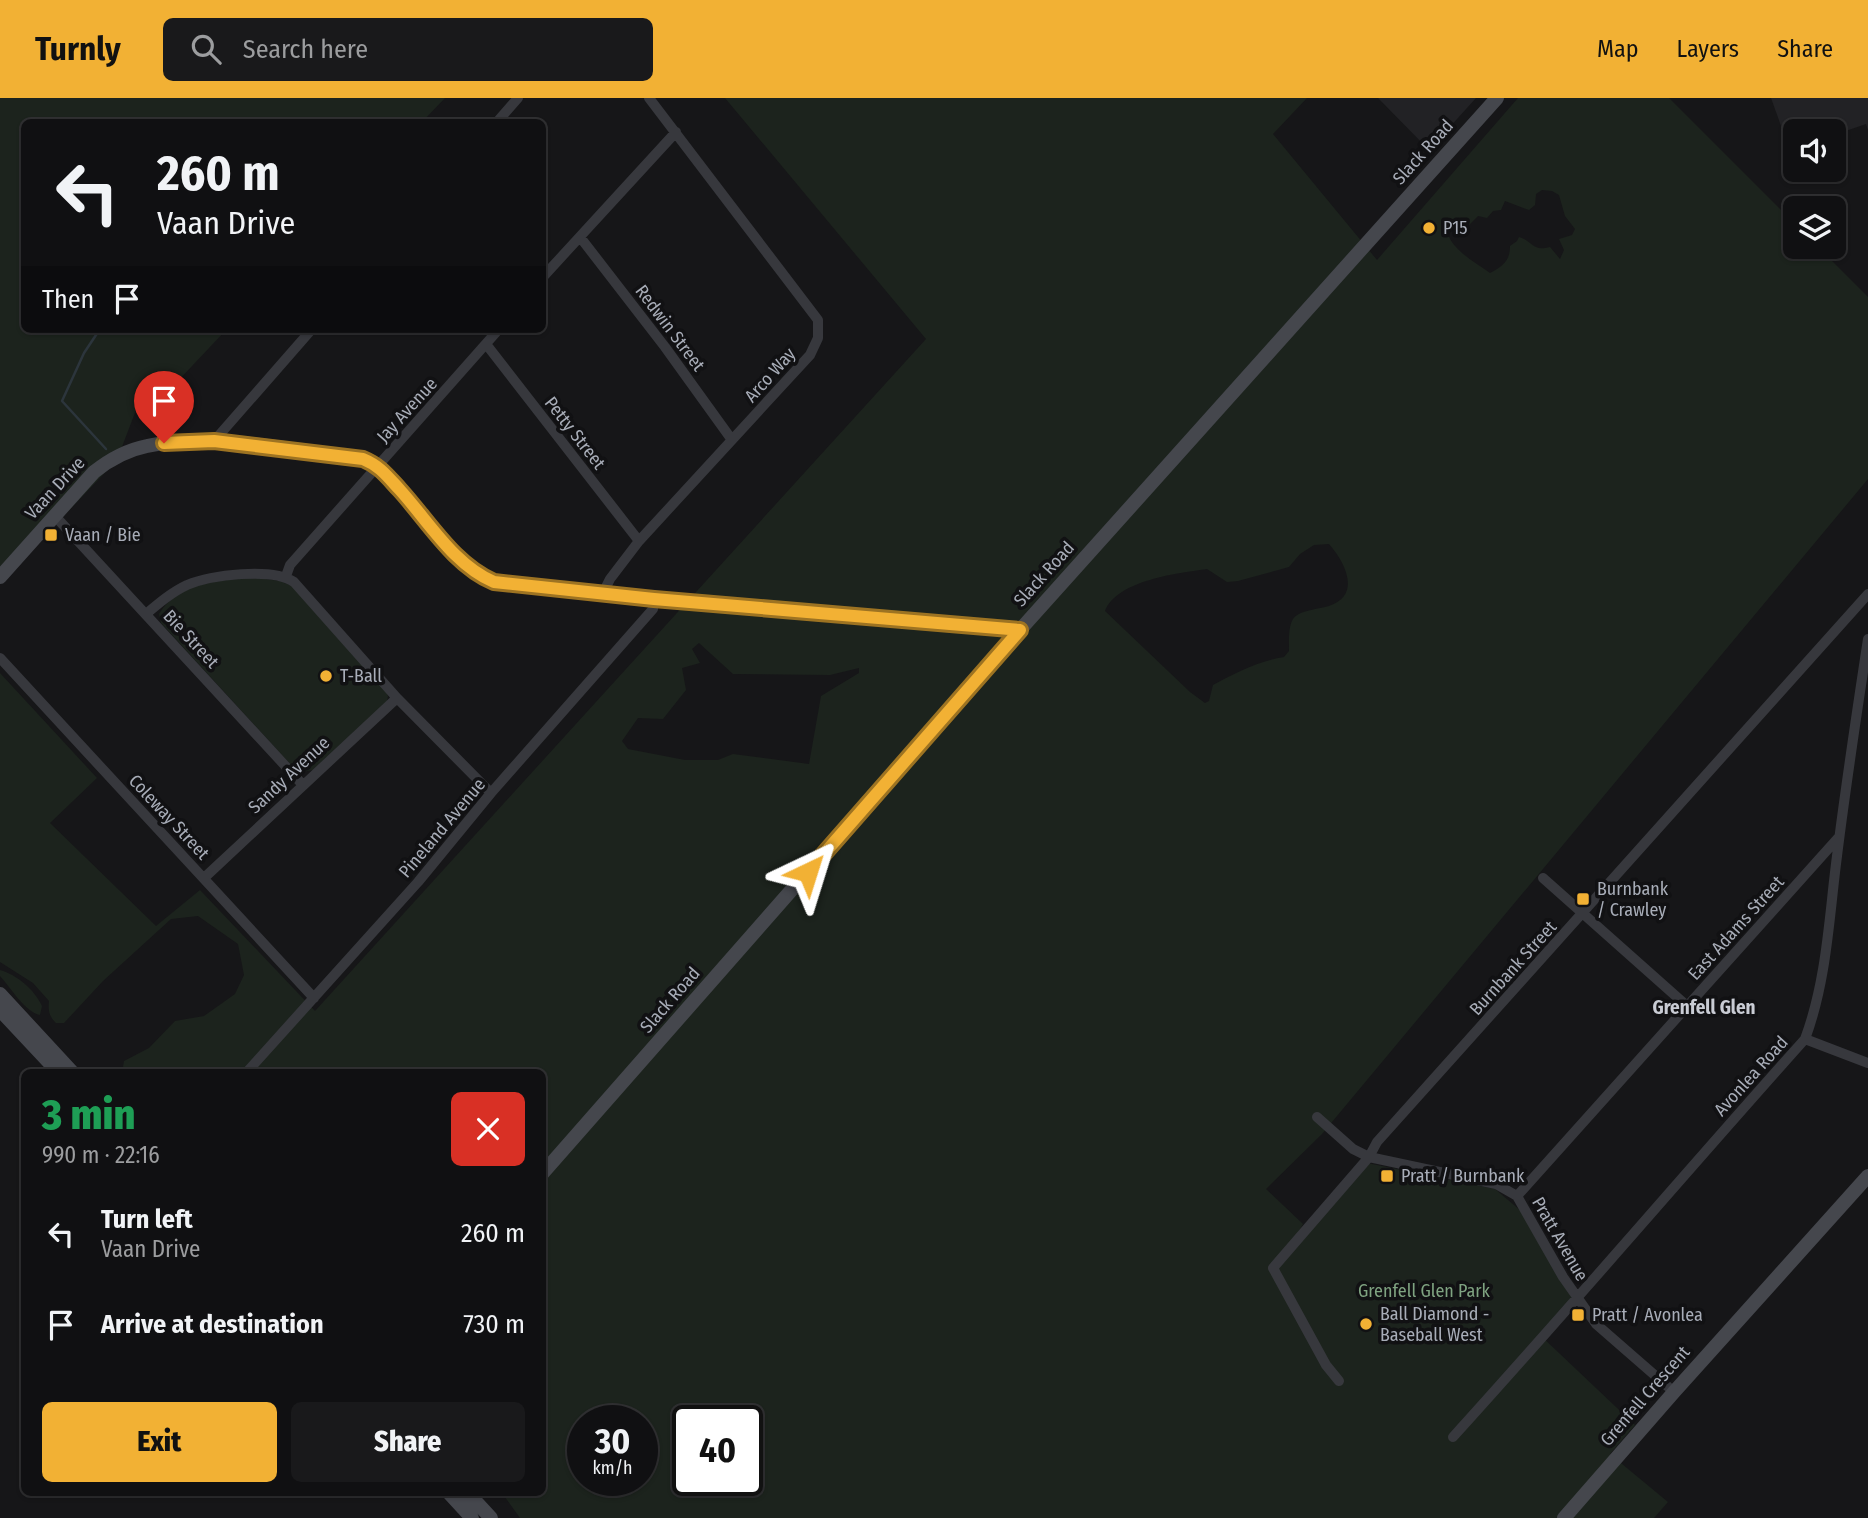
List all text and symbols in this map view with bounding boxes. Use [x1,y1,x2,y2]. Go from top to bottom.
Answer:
search box [163,18,653,81]
text: Turnly [35,29,121,69]
icon: search [187,30,225,68]
text: Search here [243,34,368,65]
text: Map [1597,35,1639,63]
text: Layers [1677,35,1739,63]
text: Share [1777,35,1833,63]
street label: Slack Road [1388,115,1458,189]
map controls [1783,119,1846,259]
button: sound [1783,119,1846,182]
text: 260 m [157,144,280,203]
icon: left [42,147,133,238]
button: layers [1783,196,1846,259]
text: Vaan Drive [157,204,295,242]
place label: P15 [1443,217,1468,239]
marker: P15 [1421,220,1437,236]
icon: arrive [108,280,146,318]
street label: Redwin Street [630,280,710,376]
text: Then [42,284,94,315]
street label: Arco Way [740,343,800,407]
pin [134,371,194,443]
street label: Jay Avenue [372,373,442,447]
icon: arrive [145,382,183,420]
street label: Petty Street [540,392,610,474]
street label: Vaan Drive [20,452,90,524]
place label: Vaan / Bie [65,524,141,546]
marker: Vaan / Bie [43,527,59,543]
street label: Slack Road [1009,537,1079,611]
street label: Bie Street [158,605,224,673]
place label: T-Ball [340,665,382,687]
marker: T-Ball [318,668,334,684]
street label: Sandy Avenue [244,732,334,818]
street label: Coleway Street [124,770,214,864]
street label: Pineland Avenue [394,774,490,882]
position arrow [771,835,845,909]
street label: East Adams Street [1683,871,1789,985]
place label: Burnbank / Crawley [1597,878,1669,921]
marker: Burnbank / Crawley [1575,891,1591,907]
street label: Burnbank Street [1465,916,1561,1020]
street label: Slack Road [635,963,705,1037]
district label: Grenfell Glen [1652,996,1756,1019]
street label: Avonlea Road [1709,1031,1793,1121]
text: 3 min [42,1090,135,1140]
button: close [451,1092,525,1166]
text: 990 m · 22:16 [42,1141,160,1169]
place label: Pratt / Burnbank [1401,1165,1525,1187]
marker: Pratt / Burnbank [1379,1168,1395,1184]
street label: Pratt Avenue [1527,1193,1593,1285]
text: Turn left [101,1204,193,1235]
icon: left [42,1215,80,1253]
text: 260 m [461,1218,525,1249]
text: Vaan Drive [101,1235,200,1263]
park label: Grenfell Glen Park [1358,1280,1491,1302]
place label: Ball Diamond - Baseball West [1380,1303,1489,1346]
place label: Pratt / Avonlea [1592,1304,1703,1326]
icon: arrive [42,1306,80,1344]
marker: Pratt / Avonlea [1570,1307,1586,1323]
text: Arrive at destination [101,1309,324,1340]
text: 730 m [463,1309,525,1340]
marker: Ball Diamond - Baseball West [1358,1316,1374,1332]
street label: Grenfell Crescent [1596,1341,1694,1450]
button: Exit [42,1402,277,1482]
button: Share [291,1402,525,1482]
speed limit sign: 40 [672,1405,763,1496]
text: 30 [595,1420,630,1462]
text: km/h [592,1457,633,1479]

